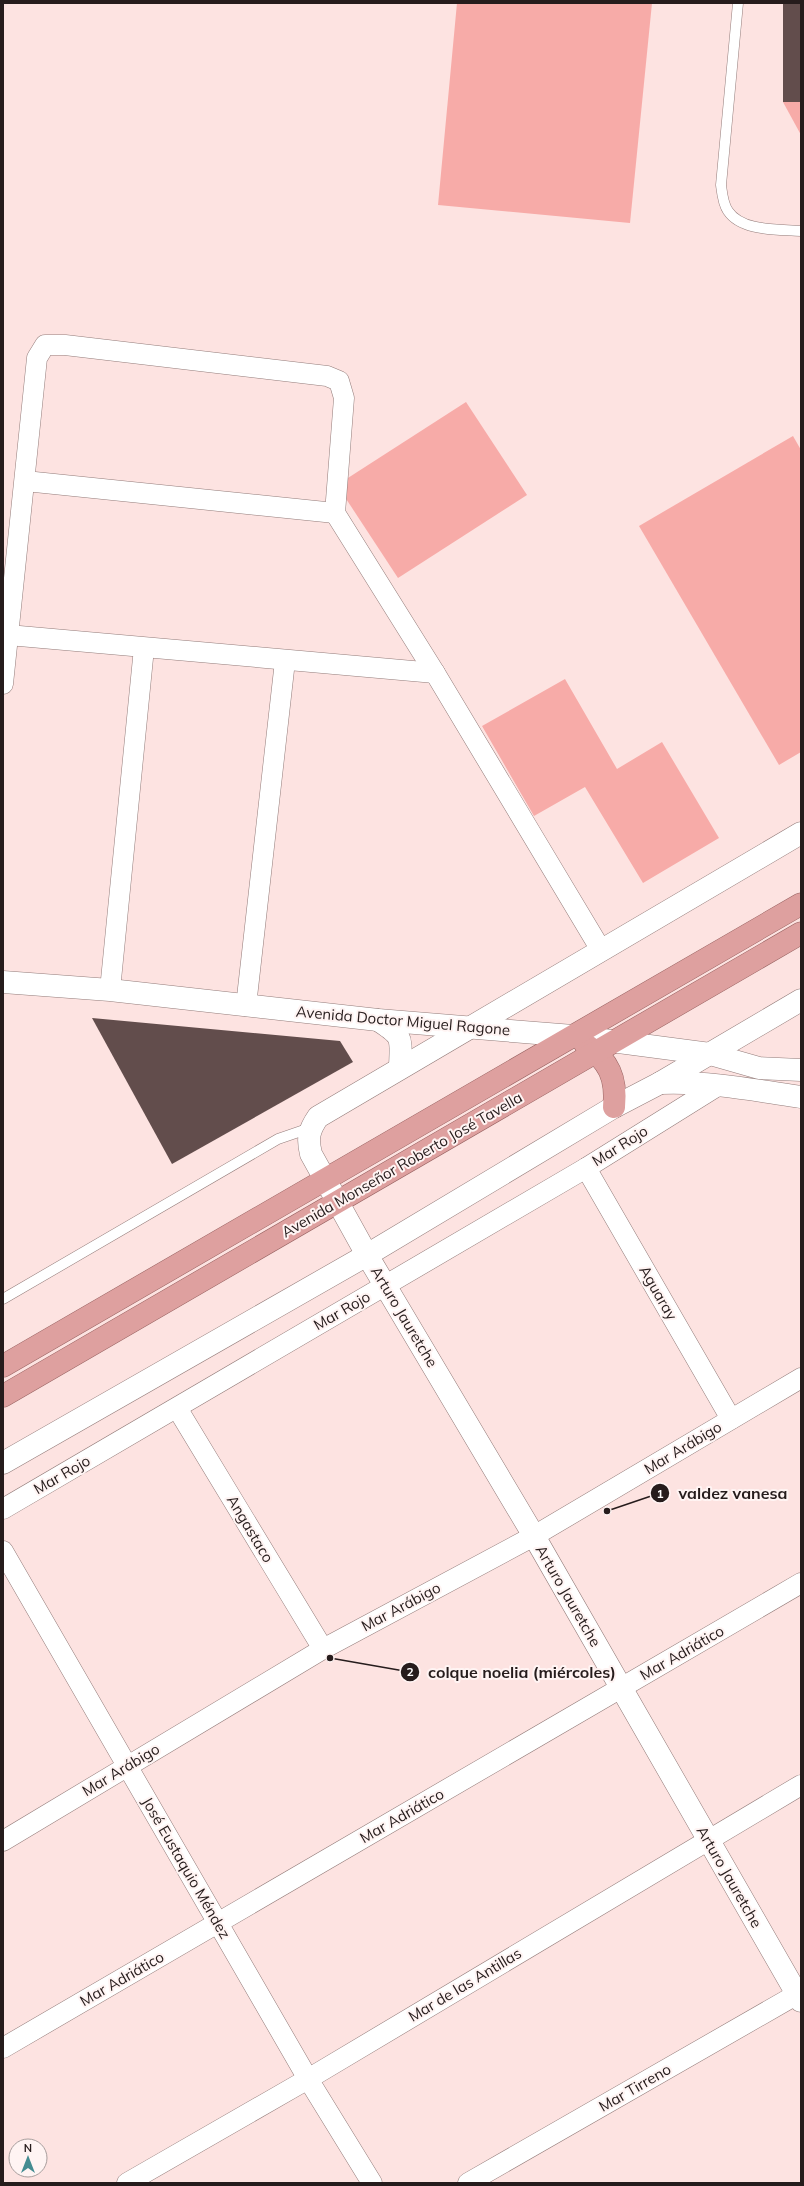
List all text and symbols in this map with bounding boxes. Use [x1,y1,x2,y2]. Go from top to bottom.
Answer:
street label: Avenida Doctor Miguel Ragone [295,1002,511,1039]
street label: Avenida Monseñor Roberto José Tavella [278,1088,526,1242]
street label: Mar Rojo [588,1121,651,1170]
street label: Aguaray [635,1262,682,1323]
street label: Arturo Jauretche [367,1263,442,1371]
street label: Mar Rojo [310,1287,373,1334]
street label: Mar Arábigo [641,1417,725,1478]
street label: Mar Rojo [30,1451,93,1498]
callout: valdez vanesa [650,1479,795,1507]
text: valdez vanesa [678,1483,787,1503]
text: 1 [656,1486,664,1501]
street label: Angastaco [223,1492,278,1566]
street label: Arturo Jauretche [532,1542,605,1650]
street label: Mar Arábigo [358,1578,444,1635]
street label: Mar Adriático [636,1621,727,1684]
callout: colque noelia (miércoles) [400,1658,624,1686]
text: colque noelia (miércoles) [428,1662,616,1682]
text: 2 [406,1664,414,1679]
street label: Mar Arábigo [79,1739,163,1800]
street label: Mar Adriático [356,1784,447,1847]
street label: José Eustaquio Méndez [138,1793,235,1942]
street label: Arturo Jauretche [693,1823,766,1931]
street label: Mar de las Antillas [405,1943,525,2026]
street label: Mar Adriático [76,1947,167,2010]
street label: Mar Tirreno [595,2059,674,2116]
north arrow [8,2138,48,2178]
text: N [24,2141,32,2155]

